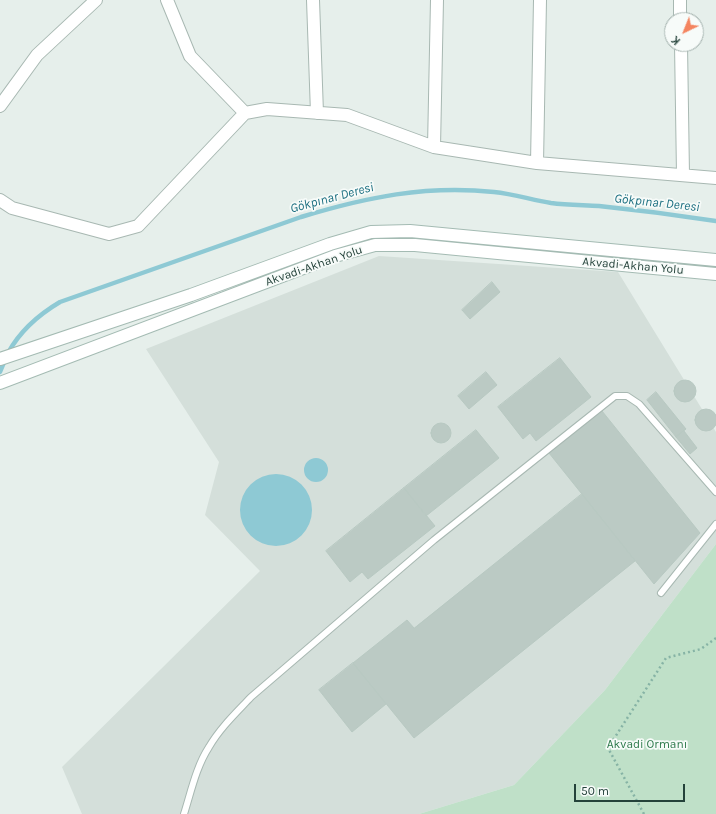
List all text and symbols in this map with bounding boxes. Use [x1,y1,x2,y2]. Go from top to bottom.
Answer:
north arrow [664,12,704,52]
text: K [669,33,683,48]
water label: Gökpınar Deresi [289,179,375,217]
water label: Gökpınar Deresi [614,191,700,215]
street label: Akvadi-Akhan Yolu [264,243,364,289]
street label: Akvadi-Akhan Yolu [582,254,684,278]
park label: Akvadi Ormanı [607,738,687,752]
scale bar [576,776,687,802]
text: 50 m [581,784,609,798]

